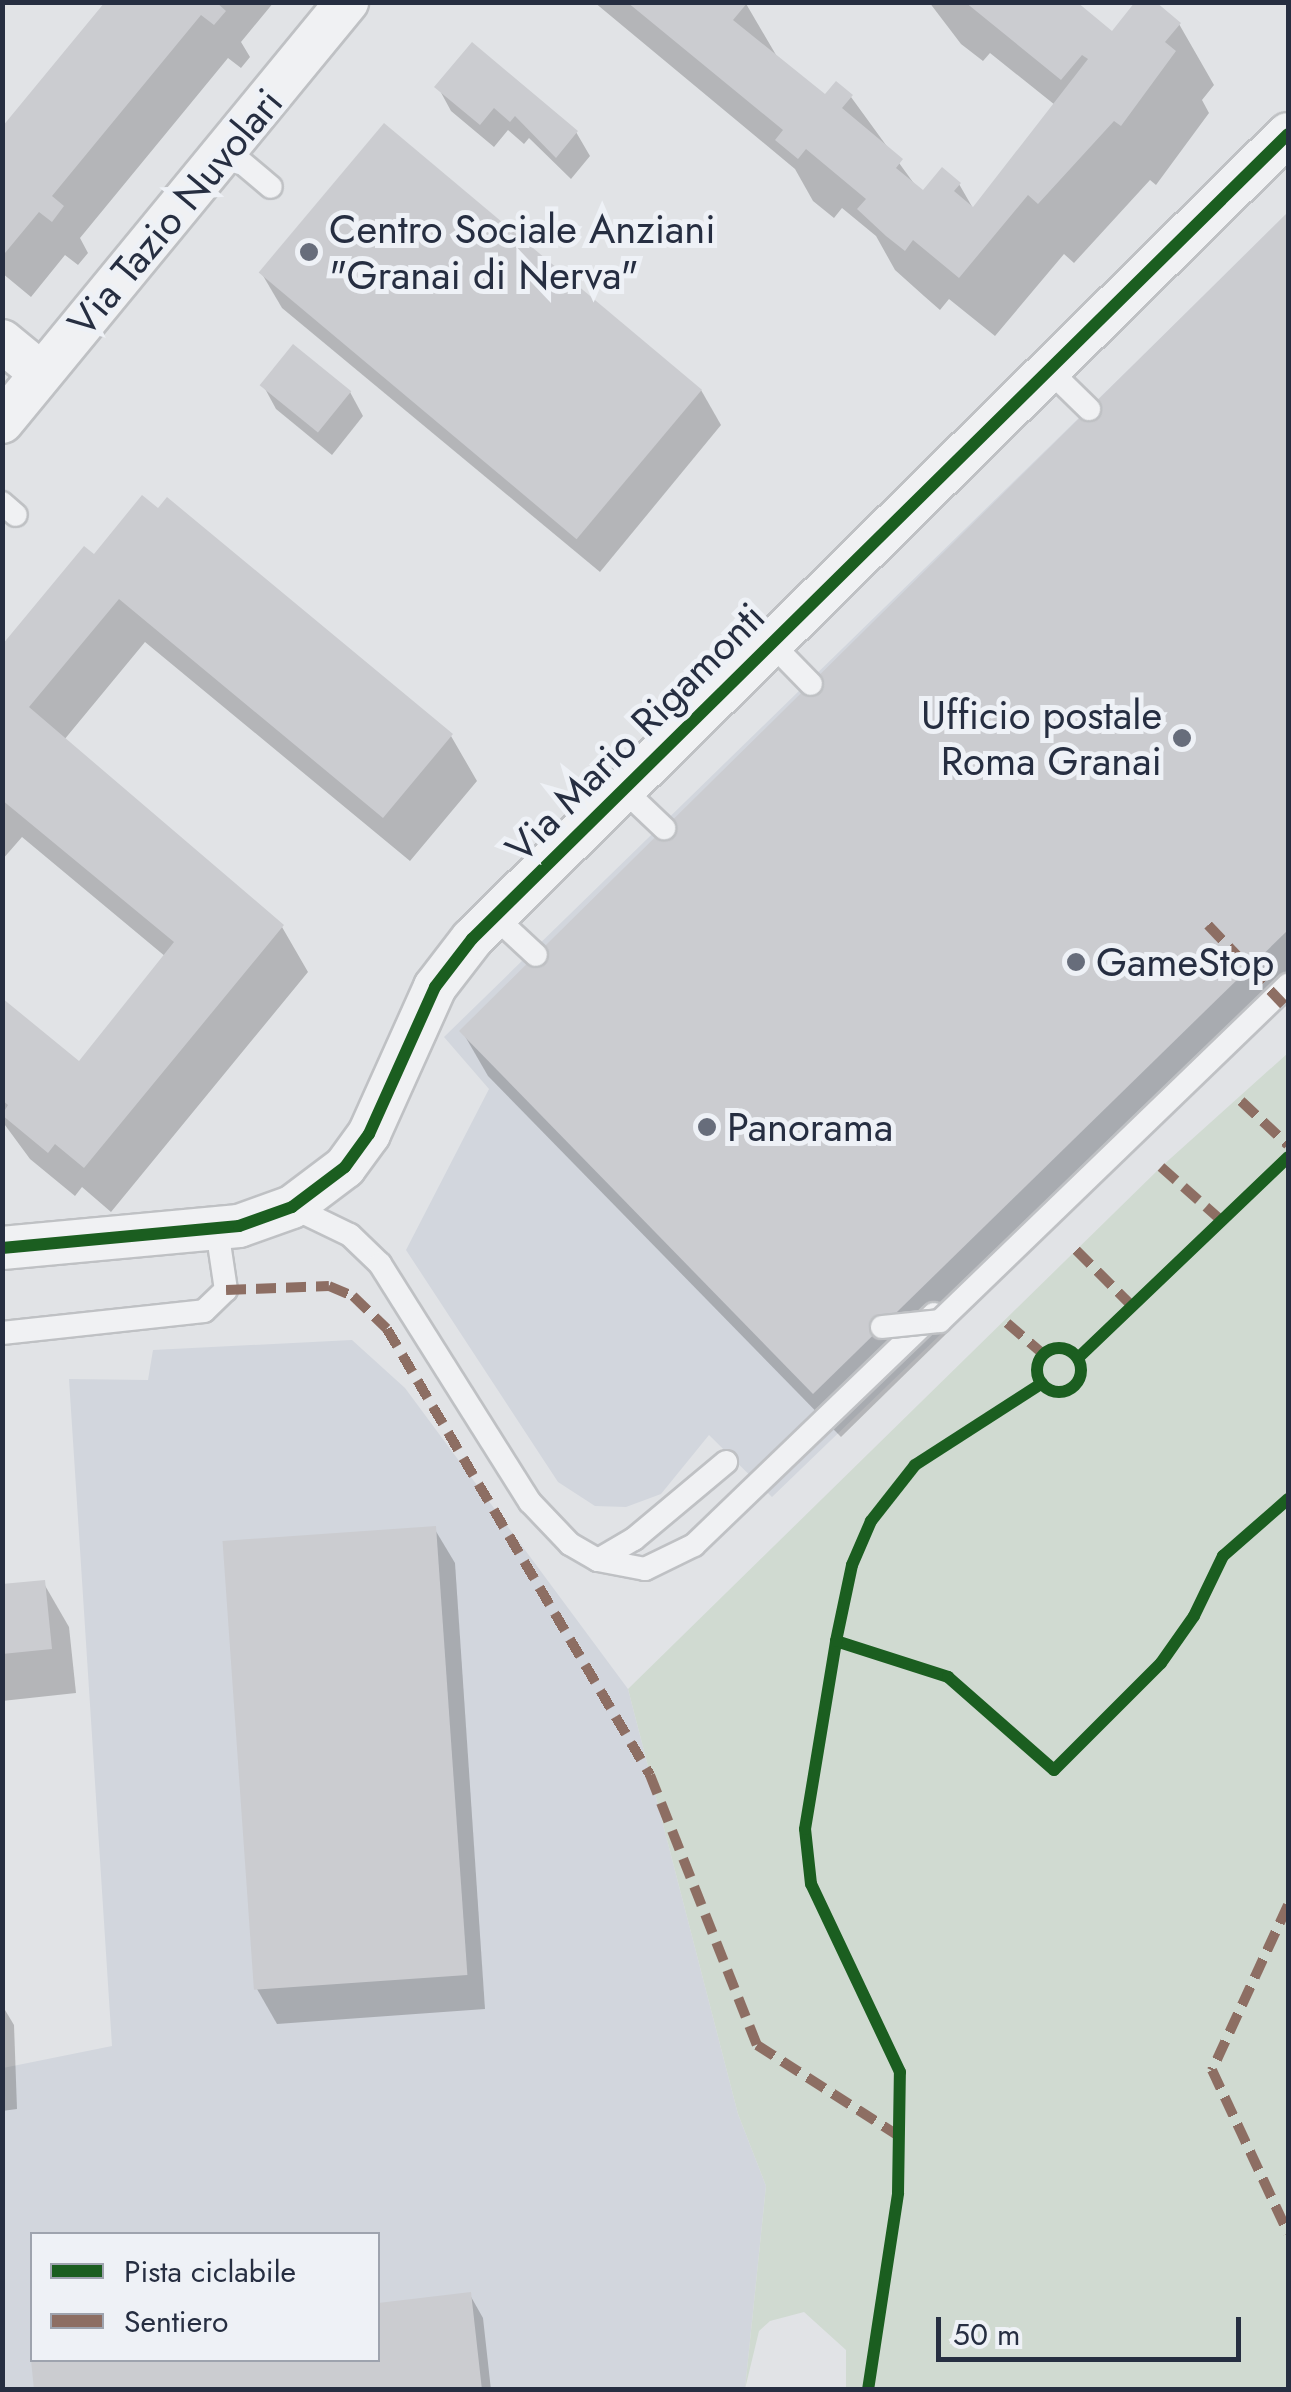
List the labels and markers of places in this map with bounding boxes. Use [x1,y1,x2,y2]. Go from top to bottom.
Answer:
place label: Centro Sociale Anziani "Granai di Nerva" [329,205,716,299]
marker: Centro Sociale Anziani "Granai di Nerva" [298,241,320,263]
place label: Ufficio postale Roma Granai [921,691,1162,785]
marker: Ufficio postale Roma Granai [1171,727,1193,749]
place label: GameStop [1096,938,1274,986]
marker: GameStop [1065,951,1087,973]
place label: Panorama [727,1103,893,1151]
marker: Panorama [696,1116,718,1138]

